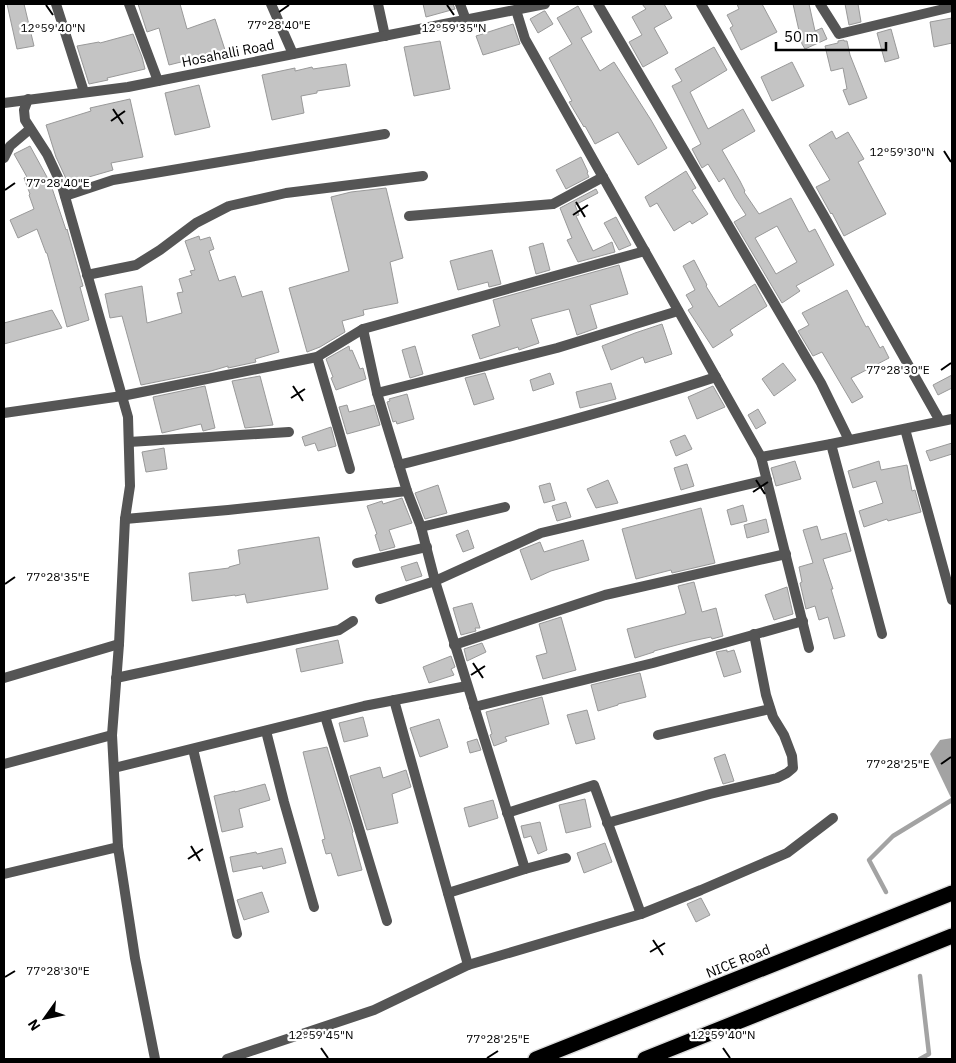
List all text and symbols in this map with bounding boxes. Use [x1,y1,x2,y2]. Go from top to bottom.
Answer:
text: 77°28'40"E [247,17,311,32]
text: 12°59'40"N [20,20,86,35]
text: 12°59'35"N [421,20,487,35]
scale bar [776,20,886,52]
text: 50 m [784,27,819,46]
street label: Hosahalli Road [180,35,276,71]
text: 12°59'30"N [869,144,935,159]
text: 77°28'40"E [26,175,90,190]
text: 77°28'30"E [866,362,930,377]
text: 77°28'35"E [26,569,90,584]
text: 77°28'25"E [866,756,930,771]
street label: NICE Road [703,940,773,982]
text: 77°28'30"E [26,963,90,978]
north arrow [20,993,70,1043]
text: N [24,1016,44,1034]
text: 12°59'45"N [288,1027,354,1042]
text: 12°59'40"N [690,1027,756,1042]
text: 77°28'25"E [466,1031,530,1046]

